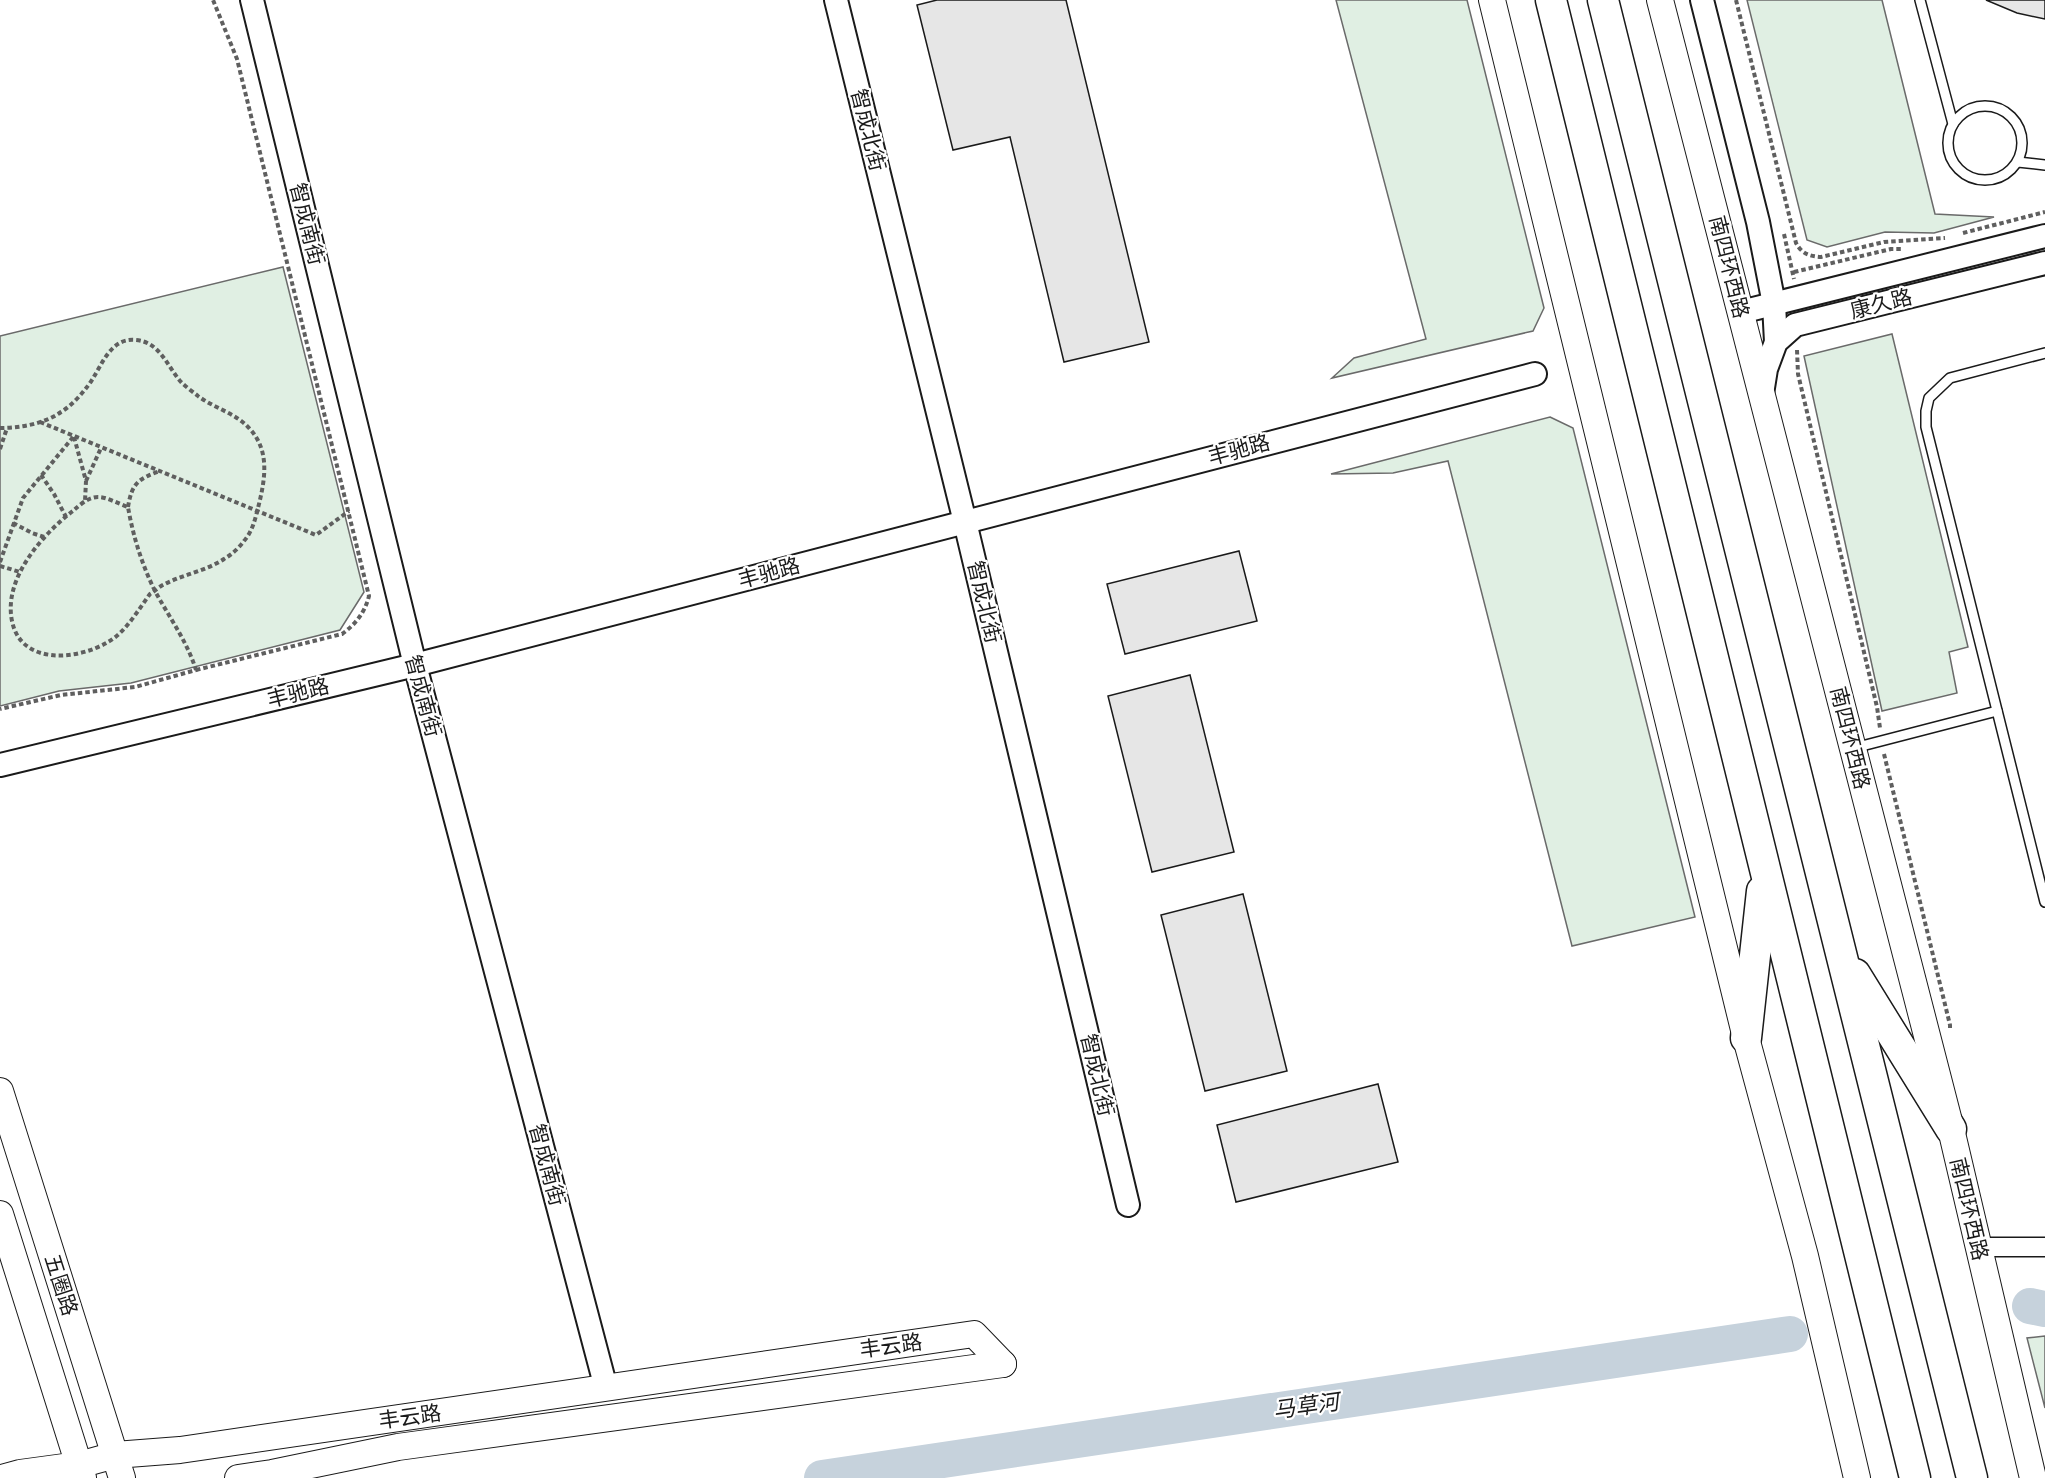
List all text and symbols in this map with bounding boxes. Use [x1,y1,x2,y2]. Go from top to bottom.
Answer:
street label: 智成北街 [845,86,891,174]
street label: 智成南街 [284,180,330,268]
street label: 南四环西路 [1704,213,1754,321]
street label: 康久路 [1847,284,1915,324]
street label: 丰驰路 [1205,429,1273,471]
street label: 丰驰路 [735,552,803,594]
street label: 智成北街 [962,558,1006,646]
street label: 智成南街 [400,652,446,740]
street label: 丰驰路 [264,673,332,713]
street label: 南四环西路 [1825,684,1875,792]
street label: 智成北街 [1075,1031,1119,1119]
street label: 智成南街 [524,1121,570,1209]
street label: 南四环西路 [1945,1155,1993,1263]
street label: 五圈路 [39,1251,83,1319]
street label: 丰云路 [858,1329,924,1363]
water label: 马草河 [1271,1387,1345,1424]
street label: 丰云路 [377,1400,443,1434]

